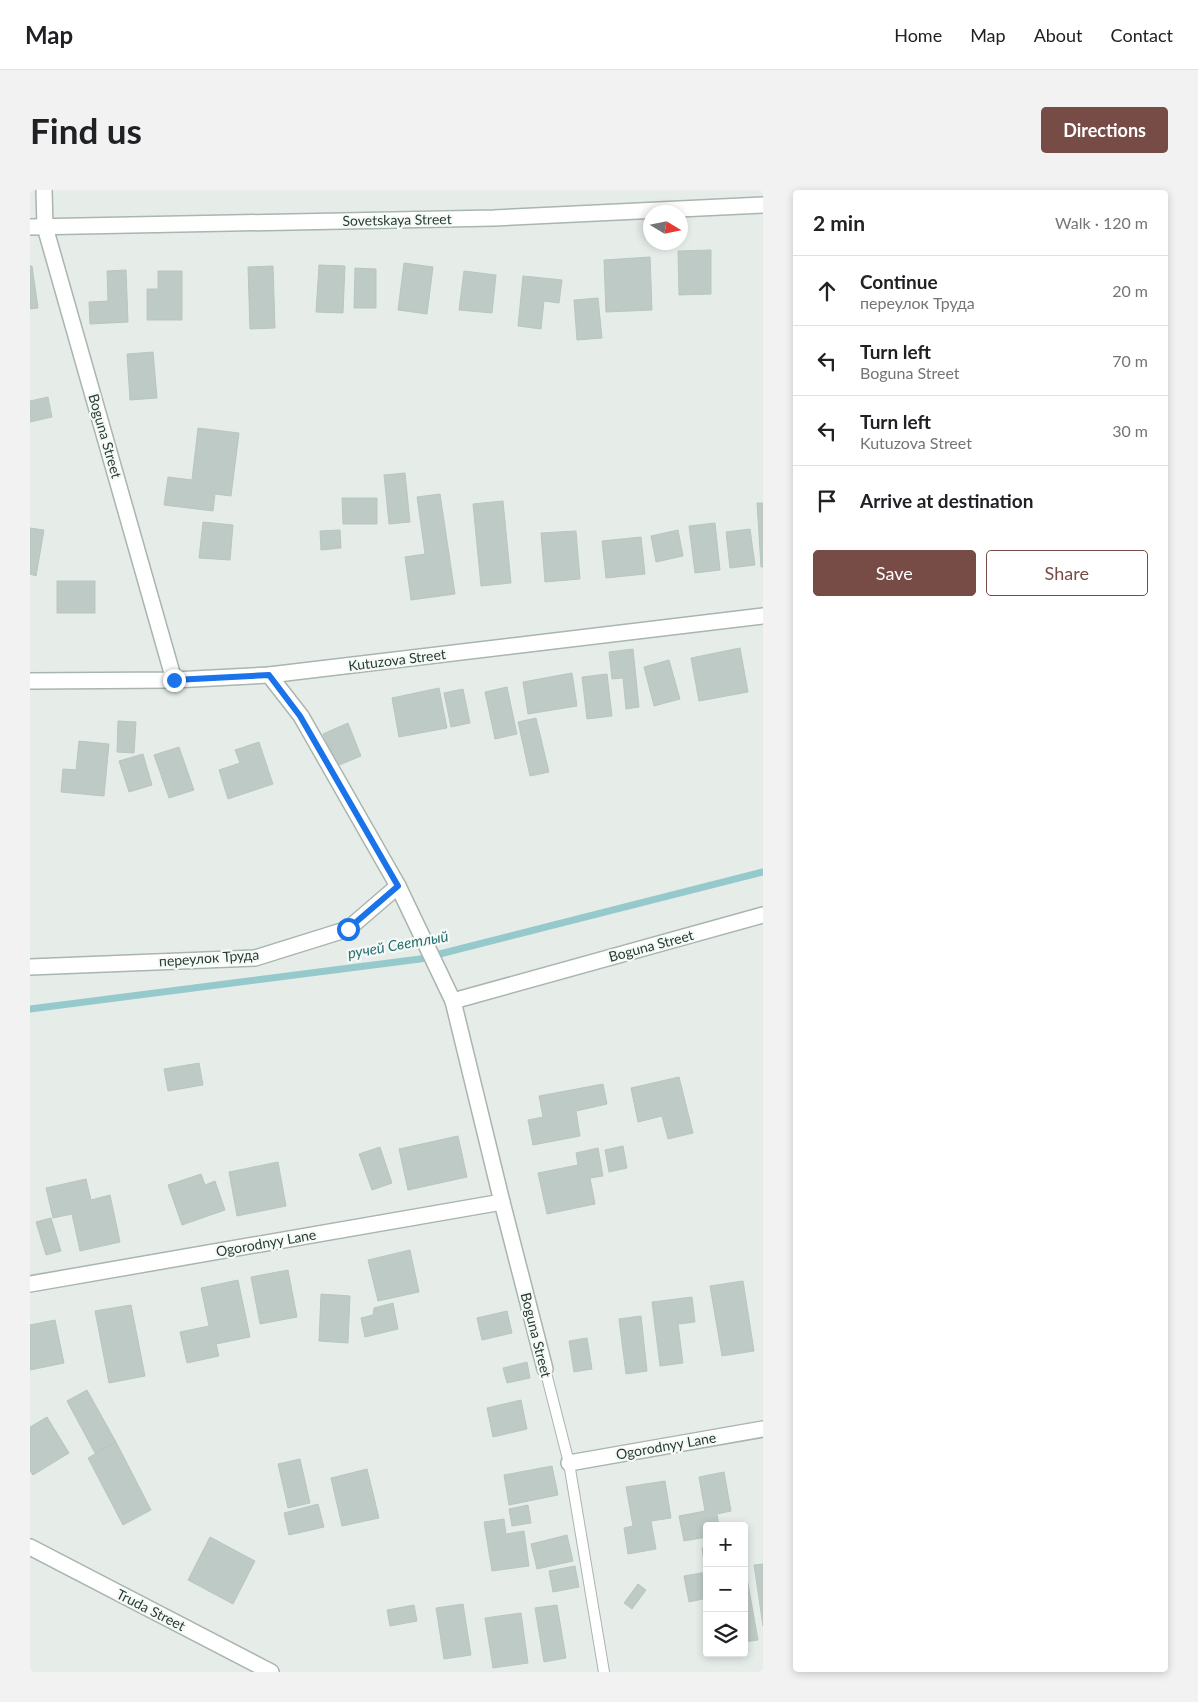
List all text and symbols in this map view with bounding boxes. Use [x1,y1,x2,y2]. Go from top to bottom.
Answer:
text: Map [25,20,73,49]
text: Home [894,24,942,46]
text: Map [970,24,1006,46]
text: About [1034,24,1083,46]
text: Contact [1111,24,1173,46]
button: Directions [1041,107,1168,153]
text: Find us [30,109,142,151]
north arrow [643,205,688,250]
street label: Sovetskaya Street [342,210,452,229]
text: 2 min [813,210,865,235]
text: Walk · 120 m [1055,213,1148,232]
text: Continue [860,270,938,293]
icon: ahead [813,277,841,305]
text: 20 m [1112,281,1148,300]
text: переулок Труда [860,293,975,312]
text: Turn left [860,340,931,363]
icon: left [813,347,841,375]
text: 70 m [1112,351,1148,370]
text: Boguna Street [860,363,960,382]
street label: Boguna Street [85,392,126,480]
text: Turn left [860,410,931,433]
icon: left [813,417,841,445]
text: 30 m [1112,421,1148,440]
text: Kutuzova Street [860,433,972,452]
icon: arrive [813,487,841,515]
text: Arrive at destination [860,489,1033,512]
button: Save [813,550,976,596]
button: Share [986,550,1148,596]
street label: Kutuzova Street [347,645,447,674]
route end [163,669,186,692]
route start [337,918,360,941]
water label: ручей Светлый [346,926,450,962]
street label: Boguna Street [607,926,695,965]
street label: переулок Труда [158,946,260,969]
street label: Ogorodnyy Lane [215,1225,317,1260]
street label: Boguna Street [518,1291,555,1379]
street label: Ogorodnyy Lane [615,1428,717,1463]
map controls [703,1522,748,1657]
button: + [703,1522,748,1567]
button: − [703,1567,748,1612]
street label: Truda Street [114,1585,188,1634]
button: layers [703,1612,748,1657]

